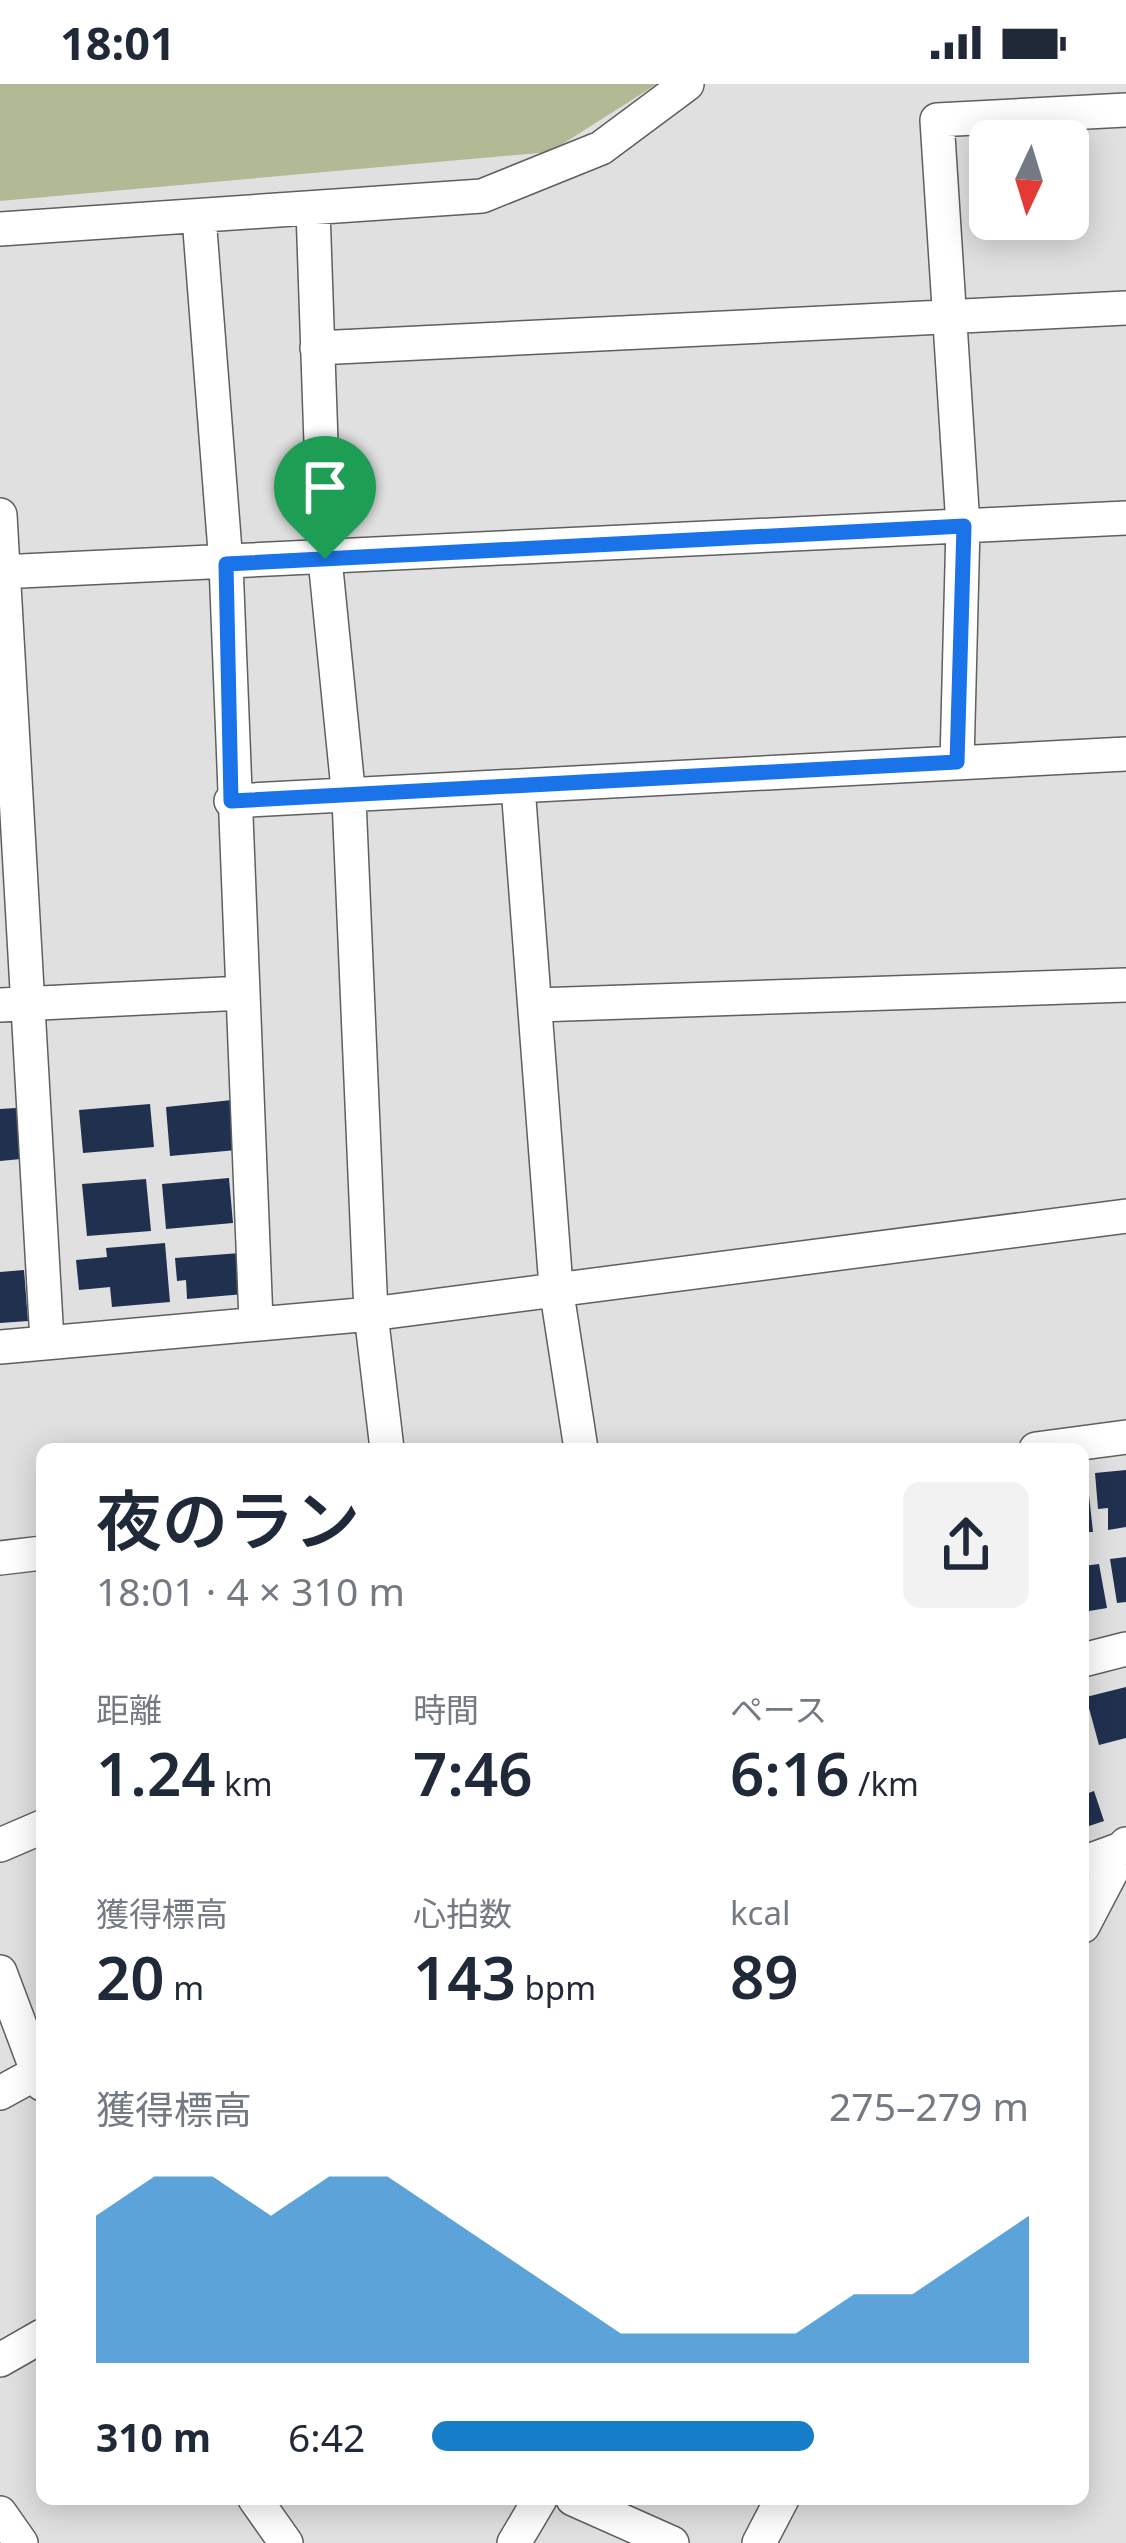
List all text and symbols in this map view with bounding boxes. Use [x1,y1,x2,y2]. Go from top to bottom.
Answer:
text: 18:01 [60,12,176,73]
north arrow [969,120,1089,240]
map controls [969,120,1089,240]
pin [274,436,376,559]
icon: arrive [292,454,358,520]
text: 夜のラン [96,1474,360,1564]
button: share [903,1482,1029,1608]
text: 18:01 · 4 × 310 m [96,1564,405,1617]
text: 距離 [96,1687,162,1732]
text: 時間 [413,1687,479,1732]
text: ペース [730,1687,827,1732]
text: 1.24 [96,1732,216,1814]
text: 7:46 [413,1732,533,1814]
text: 6:16 [730,1732,850,1814]
text: km [216,1761,273,1806]
text: /km [850,1761,919,1806]
text: kcal [730,1890,791,1935]
text: 獲得標高 [96,1891,228,1936]
text: 心拍数 [413,1891,512,1936]
text: 89 [730,1935,799,2017]
text: 20 [96,1936,165,2018]
text: 143 [413,1936,516,2018]
text: m [165,1965,204,2010]
text: bpm [516,1965,596,2010]
text: 275–279 m [829,2079,1029,2132]
text: 獲得標高 [96,2082,252,2135]
text: 310 m [96,2410,211,2463]
text: 6:42 [288,2410,365,2463]

